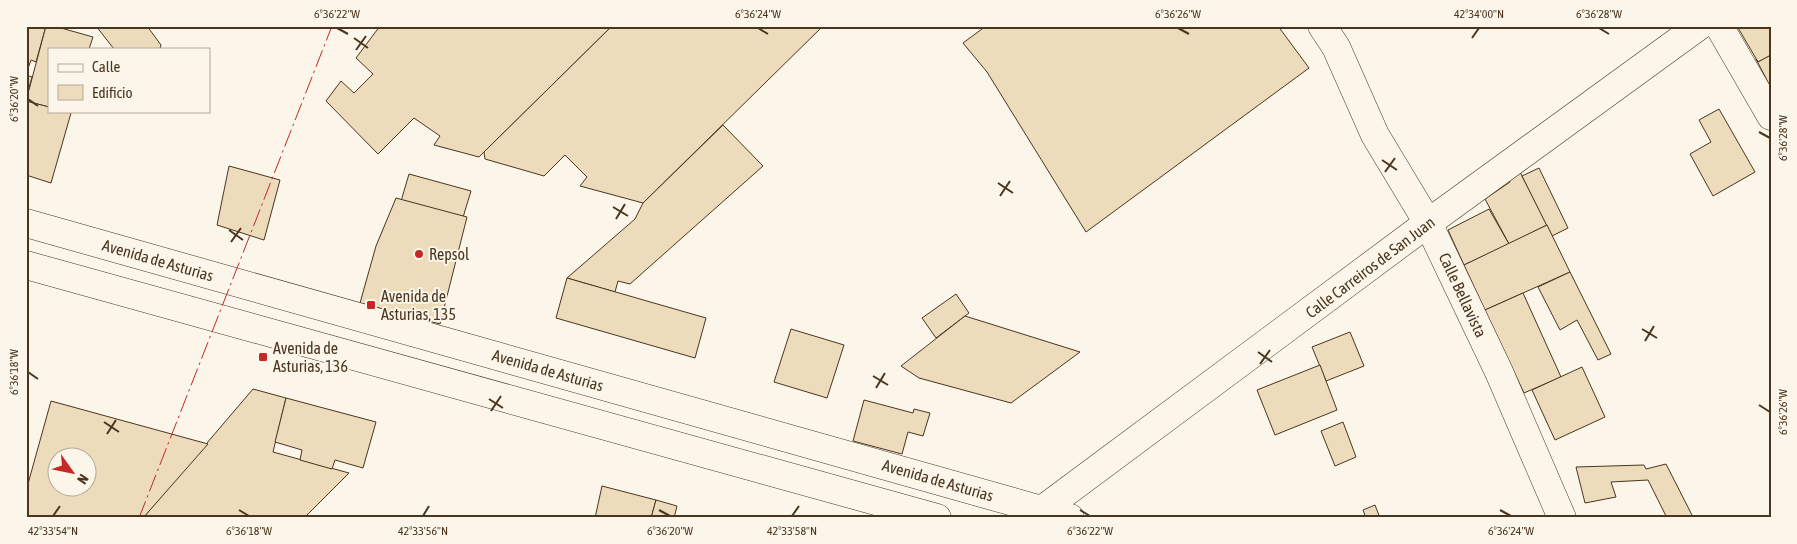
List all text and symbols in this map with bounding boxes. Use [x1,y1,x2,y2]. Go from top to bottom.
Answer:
text: 6°36'22"W [314,7,360,21]
text: 6°36'24"W [735,7,781,21]
text: 6°36'26"W [1155,7,1201,21]
text: 42°34'00"N [1454,7,1504,21]
text: 6°36'28"W [1576,7,1622,21]
legend [48,48,210,112]
text: Calle [92,58,121,75]
text: 6°36'20"W [7,76,21,122]
text: Edificio [92,84,133,101]
text: 6°36'28"W [1776,115,1790,161]
street label: Calle Carreiros de San Juan [1302,213,1438,321]
street label: Avenida de Asturias [100,236,216,285]
place label: Repsol [429,245,470,264]
marker: Repsol [413,248,425,260]
street label: Calle Bellavista [1436,250,1490,340]
place label: Avenida de Asturias, 135 [381,287,456,323]
marker: Avenida de Asturias, 135 [365,299,377,311]
place label: Avenida de Asturias, 136 [273,339,348,375]
street label: Avenida de Asturias [490,346,606,395]
text: 6°36'18"W [7,349,21,395]
marker: Avenida de Asturias, 136 [257,351,269,363]
text: 6°36'26"W [1776,389,1790,435]
north arrow [48,446,98,496]
street label: Avenida de Asturias [880,456,996,505]
text: N [74,471,92,487]
text: 42°33'54"N [28,524,78,538]
text: 6°36'18"W [226,524,272,538]
text: 42°33'56"N [398,524,448,538]
text: 6°36'20"W [647,524,693,538]
text: 42°33'58"N [767,524,817,538]
text: 6°36'22"W [1067,524,1113,538]
text: 6°36'24"W [1488,524,1534,538]

